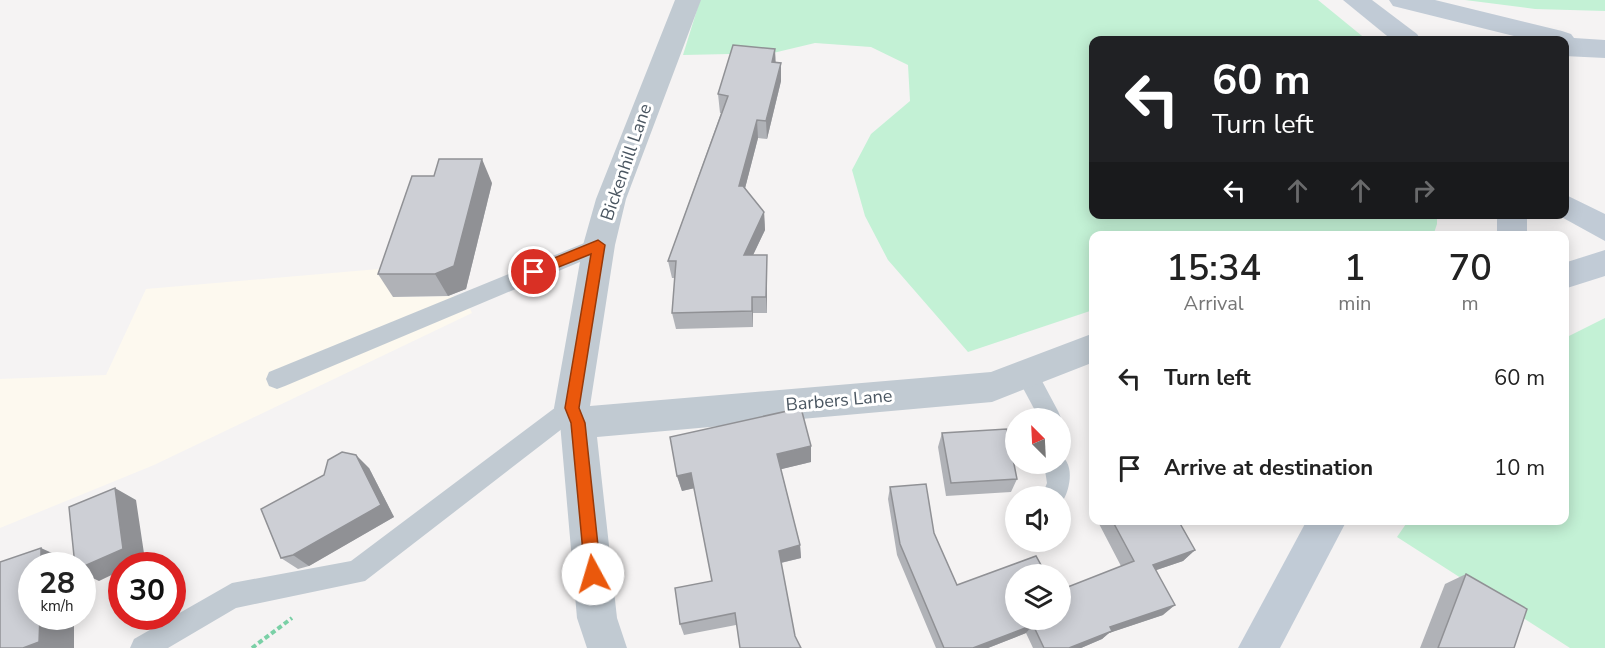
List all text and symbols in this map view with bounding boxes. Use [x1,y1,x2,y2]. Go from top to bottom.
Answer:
text: 60 m [1212,52,1311,109]
icon: left [1113,60,1191,138]
street label: Bickenhill Lane [595,100,657,224]
text: Turn left [1212,106,1313,143]
icon: left [1218,174,1251,207]
icon: ahead [1281,174,1314,207]
icon: ahead [1344,174,1377,207]
icon: right [1407,174,1440,207]
text: 15:34 [1166,244,1261,293]
text: 1 [1344,244,1366,293]
text: 70 [1449,244,1492,293]
pin [508,246,559,297]
icon: arrive [517,255,550,288]
text: Arrival [1184,290,1244,317]
text: min [1338,290,1371,317]
text: m [1462,290,1479,317]
icon: left [1113,362,1146,395]
text: Turn left [1164,363,1251,393]
text: 60 m [1494,363,1545,393]
street label: Barbers Lane [785,383,893,417]
north arrow [1005,408,1071,474]
map controls [1005,408,1071,630]
icon: arrive [1113,452,1146,485]
text: Arrive at destination [1164,453,1373,483]
text: 10 m [1494,453,1545,483]
button: sound [1005,486,1071,552]
position arrow [561,542,625,606]
speed limit sign: 30 [108,552,186,630]
text: 28 [39,563,75,604]
button: layers [1005,564,1071,630]
text: km/h [40,596,74,616]

